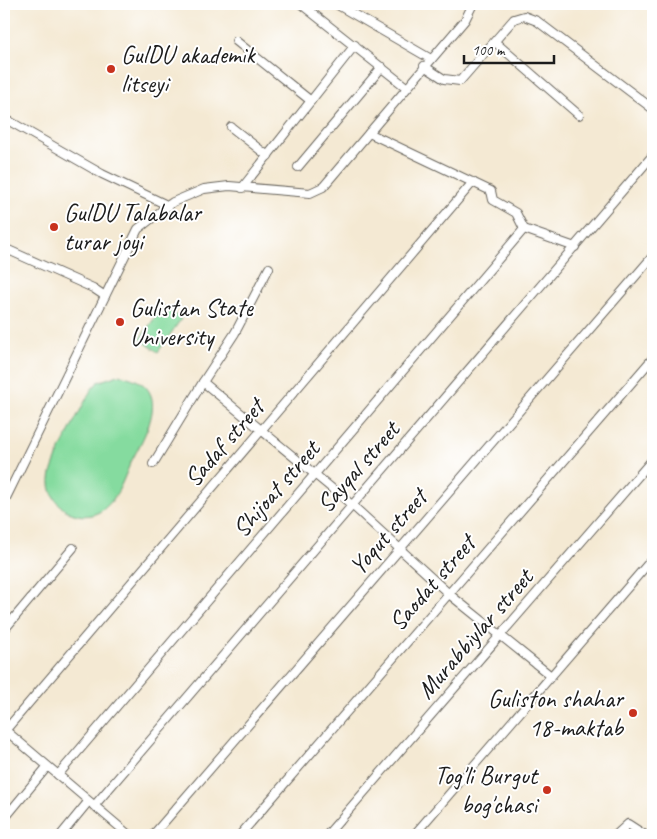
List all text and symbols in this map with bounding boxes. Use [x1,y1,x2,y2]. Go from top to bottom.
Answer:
scale bar [464,32,554,64]
place label: GulDU akademik litseyi [121,39,256,100]
text: 100 m [472,41,506,60]
marker: GulDU akademik litseyi [105,63,117,75]
place label: GulDU Talabalar turar joyi [64,197,203,258]
marker: GulDU Talabalar turar joyi [48,221,60,233]
place label: Gulistan State University [130,292,255,353]
marker: Gulistan State University [114,316,126,328]
street label: Sadaf street [177,390,273,494]
street label: Sayqal street [310,413,408,519]
street label: Shijoat street [225,432,328,544]
street label: Yoqut street [342,480,436,581]
street label: Saodat street [382,526,485,637]
street label: Murabbiylar street [410,561,542,705]
place label: Guliston shahar 18-maktab [488,683,625,744]
marker: Guliston shahar 18-maktab [627,707,639,719]
place label: Tog'li Burgut bog'chasi [435,760,540,821]
marker: Tog'li Burgut bog'chasi [541,784,553,796]

